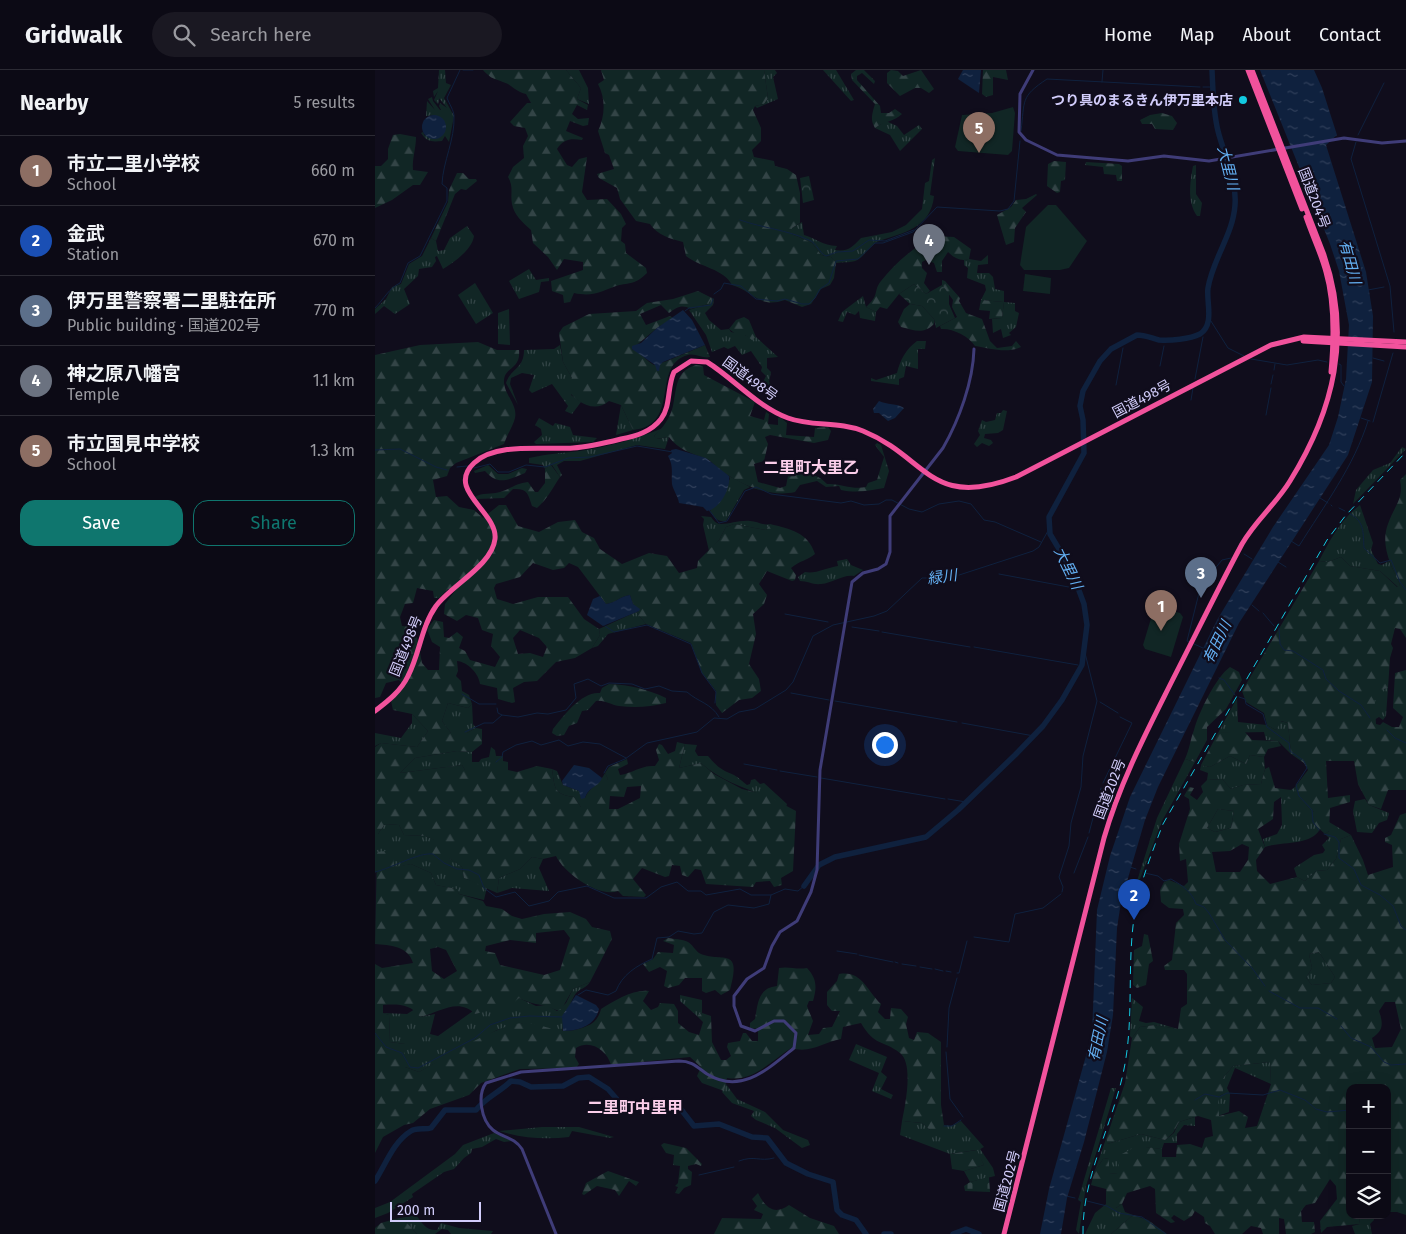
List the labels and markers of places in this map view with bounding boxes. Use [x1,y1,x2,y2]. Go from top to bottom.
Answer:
place label: つり具のまるきん伊万里本店 [1051,92,1233,109]
marker: つり具のまるきん伊万里本店 [1237,94,1249,106]
pin: 5 [963,112,995,153]
pin: 4 [913,224,945,265]
pin: 3 [1185,557,1217,598]
pin: 1 [1145,590,1177,631]
pin: 2 [1118,879,1150,920]

